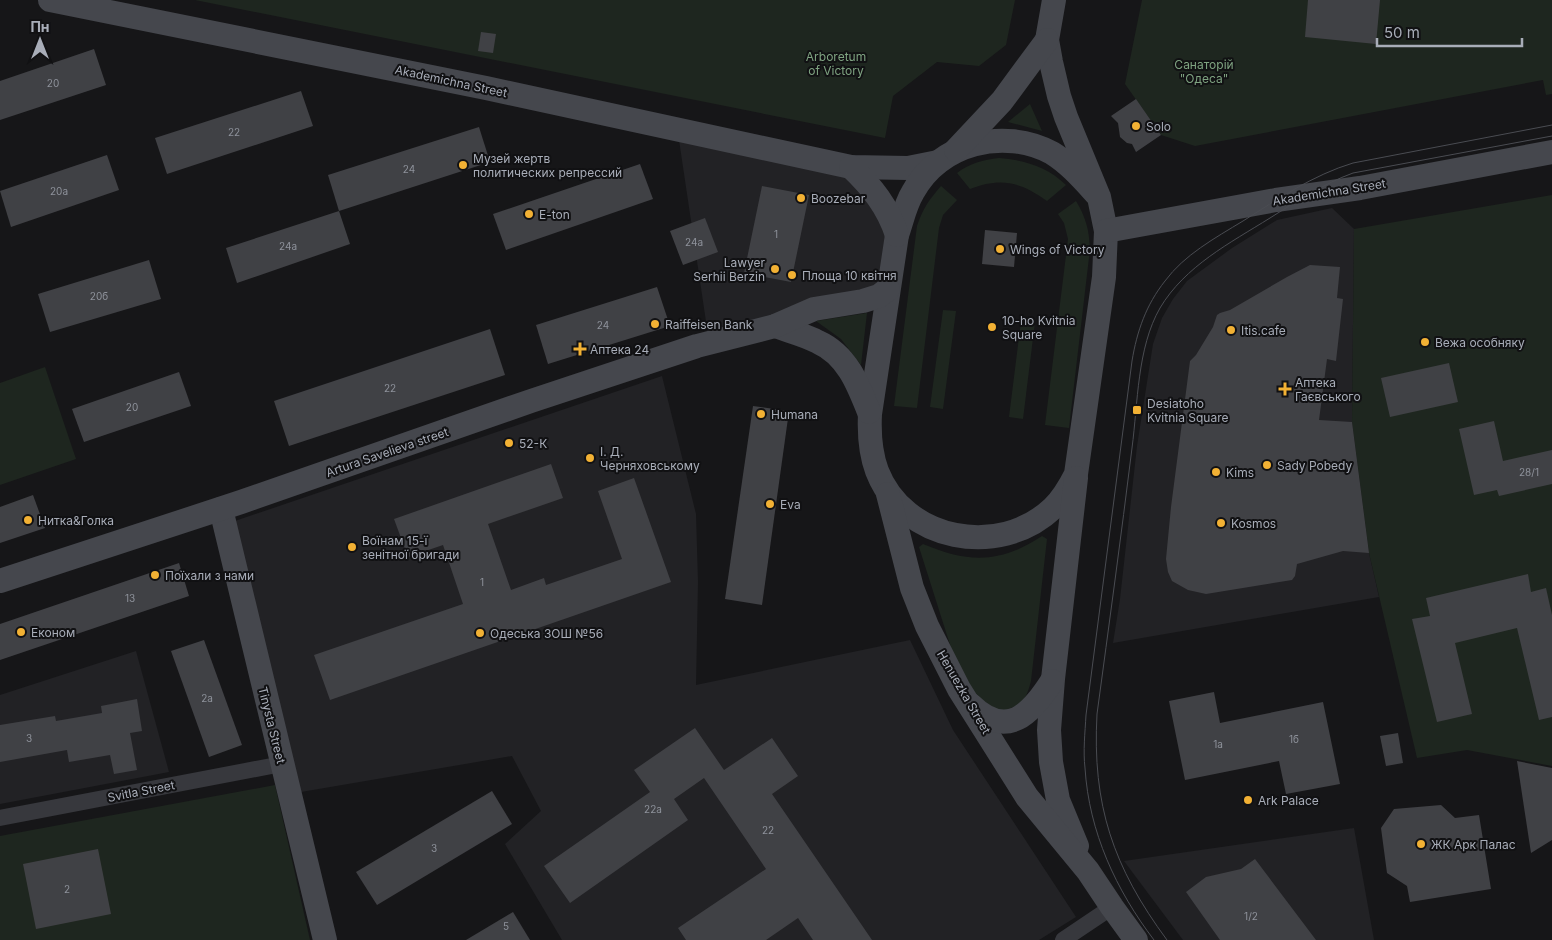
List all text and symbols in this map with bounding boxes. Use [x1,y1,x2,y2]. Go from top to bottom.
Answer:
north arrow [15,15,65,65]
scale bar [1377,15,1522,47]
text: Пн [30,18,50,35]
text: 50 m [1384,23,1420,42]
park label: Arboretum of Victory [806,49,866,78]
park label: Санаторій "Одеса" [1174,57,1234,86]
street label: Akademichna Street [393,62,509,100]
house number: 20 [47,77,59,89]
place label: Solo [1146,119,1171,134]
marker: Solo [1130,120,1142,132]
house number: 22 [228,126,240,138]
place label: Музей жертв политических репрессий [473,151,622,180]
marker: Музей жертв политических репрессий [457,159,469,171]
house number: 24 [403,163,415,175]
street label: Akademichna Street [1271,176,1387,208]
house number: 20а [50,185,68,197]
place label: Boozebar [811,191,866,206]
marker: Boozebar [795,192,807,204]
place label: E-ton [539,207,570,222]
marker: E-ton [523,208,535,220]
house number: 1 [774,228,778,240]
house number: 24а [685,236,703,248]
house number: 24а [279,240,297,252]
place label: Wings of Victory [1010,242,1105,257]
marker: Wings of Victory [994,243,1006,255]
place label: Lawyer Serhii Berzin [693,255,765,284]
marker: Lawyer Serhii Berzin [769,263,781,275]
place label: Площа 10 квітня [802,268,897,283]
marker: Площа 10 квітня [786,269,798,281]
house number: 20б [90,290,108,302]
place label: 10-ho Kvitnia Square [1002,313,1076,342]
place label: Raiffeisen Bank [665,317,753,332]
marker: Raiffeisen Bank [649,318,661,330]
house number: 24 [597,319,609,331]
marker: 10-ho Kvitnia Square [986,321,998,333]
place label: Itis.cafe [1241,323,1286,338]
marker: Itis.cafe [1225,324,1237,336]
place label: Вежа особняку [1435,335,1525,350]
marker: Вежа особняку [1419,336,1431,348]
place label: Аптека 24 [590,342,649,357]
marker: Аптека 24 [574,343,586,355]
place label: Аптека Гаєвського [1295,375,1361,404]
house number: 22 [384,382,396,394]
marker: Аптека Гаєвського [1279,383,1291,395]
place label: Desiatoho Kvitnia Square [1147,396,1228,425]
house number: 20 [126,401,138,413]
marker: Desiatoho Kvitnia Square [1131,404,1143,416]
place label: Humana [771,407,818,422]
marker: Humana [755,408,767,420]
street label: Artura Savelieva street [324,424,450,480]
place label: 52-К [519,436,547,451]
marker: 52-К [503,437,515,449]
place label: І. Д. Черняховському [600,444,700,473]
marker: І. Д. Черняховському [584,452,596,464]
place label: Sady Pobedy [1277,458,1353,473]
marker: Sady Pobedy [1261,459,1273,471]
place label: Kims [1226,465,1254,480]
marker: Kims [1210,466,1222,478]
house number: 28/1 [1519,466,1539,478]
place label: Eva [780,497,801,512]
marker: Eva [764,498,776,510]
place label: Нитка&Голка [38,513,114,528]
marker: Нитка&Голка [22,514,34,526]
place label: Kosmos [1231,516,1276,531]
marker: Kosmos [1215,517,1227,529]
place label: Воїнам 15-ї зенітної бригади [362,533,459,562]
marker: Воїнам 15-ї зенітної бригади [346,541,358,553]
place label: Поїхали з нами [165,568,254,583]
marker: Поїхали з нами [149,569,161,581]
house number: 1 [480,576,484,588]
house number: 13 [125,592,135,604]
place label: Економ [31,625,75,640]
marker: Економ [15,626,27,638]
place label: Одеська ЗОШ №56 [490,626,603,641]
marker: Одеська ЗОШ №56 [474,627,486,639]
street label: Henuezka Street [934,647,994,737]
street label: Tinysta Street [255,685,289,765]
house number: 2а [201,692,213,704]
house number: 3 [26,732,32,744]
house number: 1б [1289,733,1299,745]
house number: 1а [1213,738,1223,750]
street label: Svitla Street [106,777,176,805]
place label: Ark Palace [1258,793,1319,808]
marker: Ark Palace [1242,794,1254,806]
house number: 22а [644,803,662,815]
house number: 22 [762,824,774,836]
place label: ЖК Арк Палас [1431,837,1516,852]
marker: ЖК Арк Палас [1415,838,1427,850]
house number: 3 [431,842,437,854]
house number: 2 [64,883,70,895]
house number: 1/2 [1244,910,1258,922]
house number: 5 [503,920,509,932]

